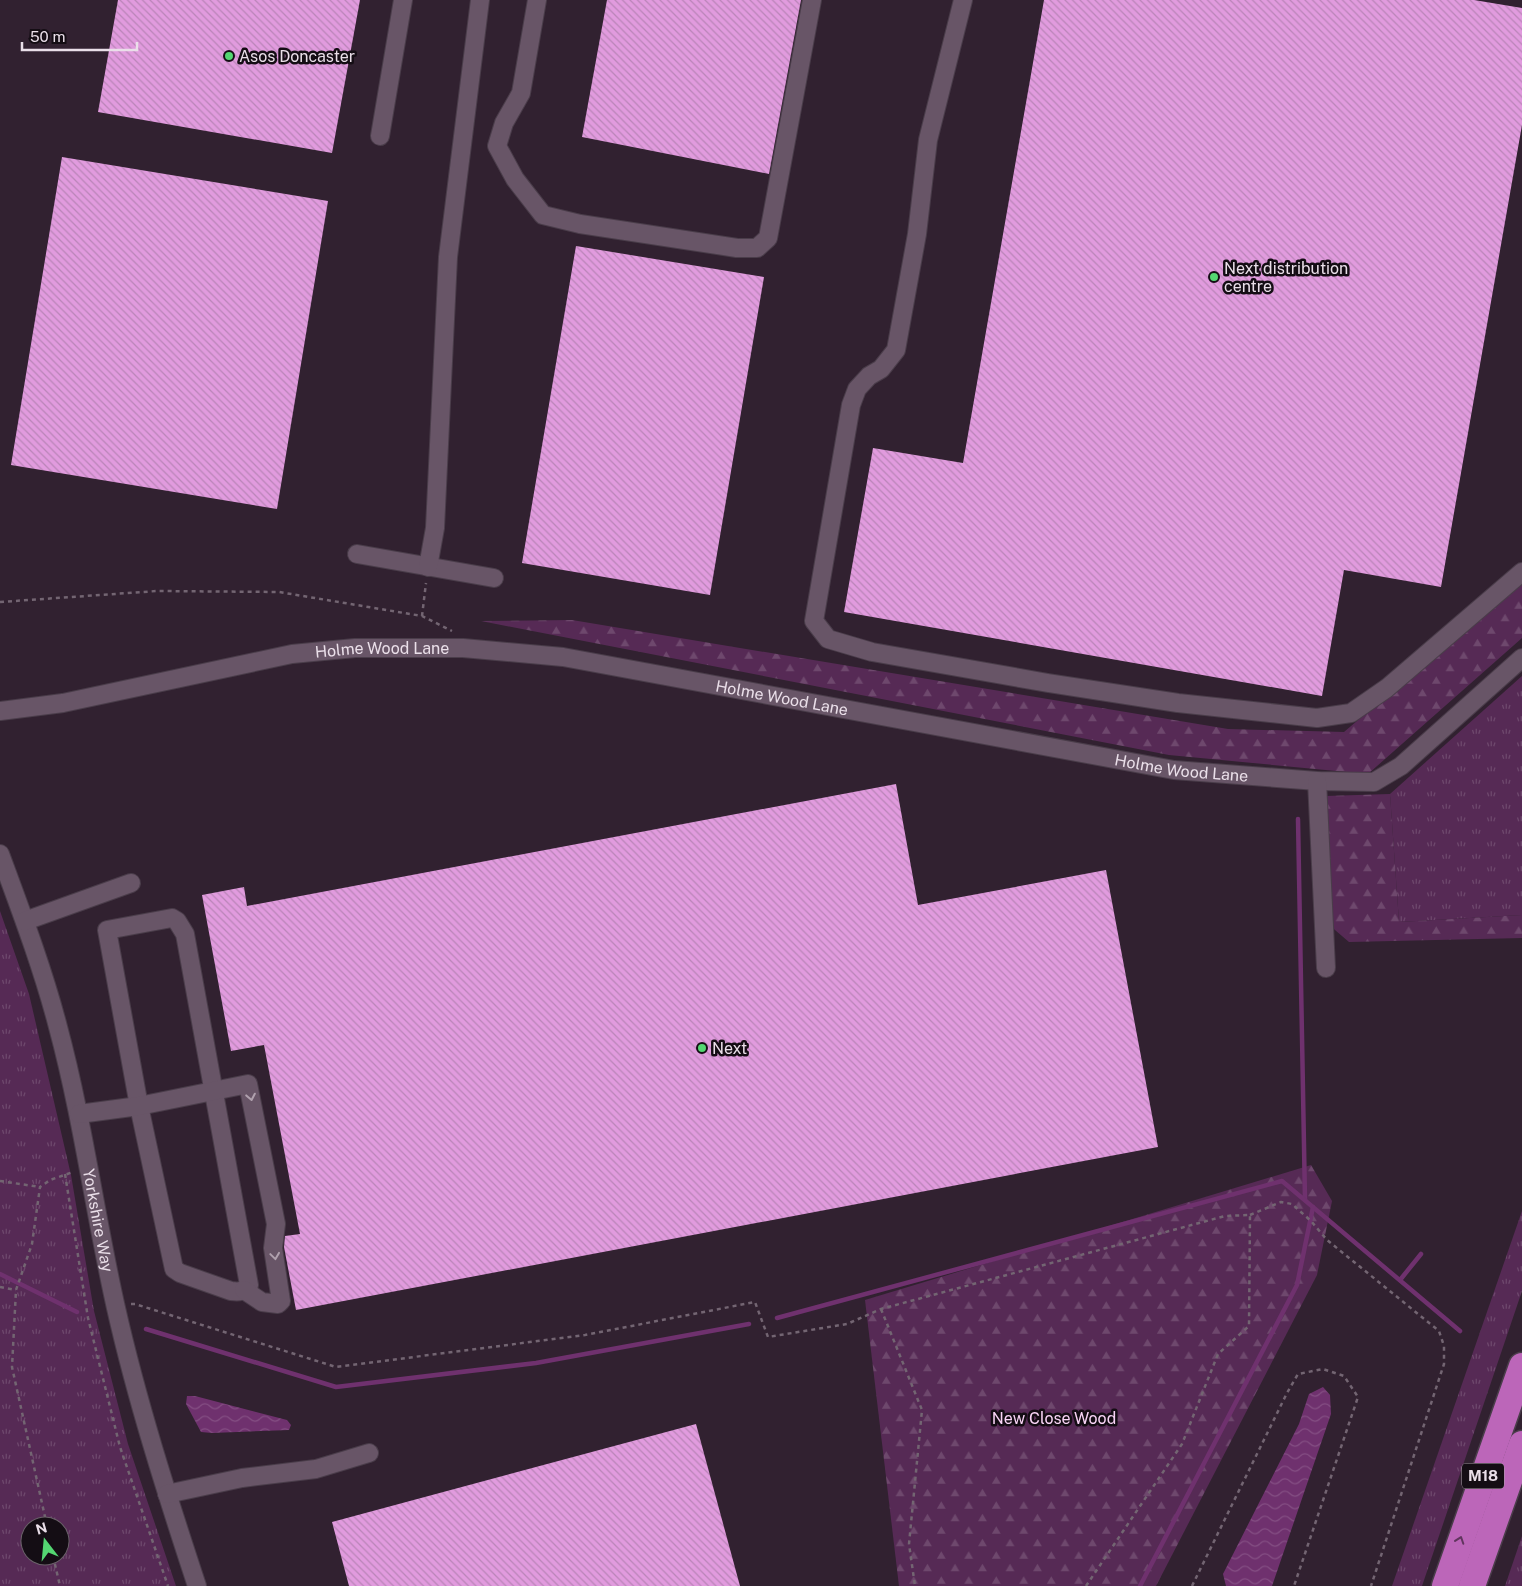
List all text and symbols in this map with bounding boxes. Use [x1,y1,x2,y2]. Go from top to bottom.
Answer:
scale bar [22,20,138,52]
text: 50 m [30,28,65,45]
place label: Asos Doncaster [239,47,355,66]
marker: Asos Doncaster [223,50,235,62]
place label: Next distribution centre [1224,259,1348,296]
marker: Next distribution centre [1208,271,1220,283]
street label: Holme Wood Lane [314,639,449,662]
street label: Holme Wood Lane [714,676,850,720]
street label: Holme Wood Lane [1113,750,1249,786]
place label: Next [712,1039,747,1058]
marker: Next [696,1042,708,1054]
one-way arrow [245,1092,255,1101]
street label: Yorkshire Way [79,1167,117,1274]
one-way arrow [269,1252,279,1261]
park label: New Close Wood [992,1409,1116,1428]
road number: M18 [1462,1464,1504,1488]
north arrow [20,1516,70,1566]
text: N [34,1519,49,1538]
one-way arrow [1454,1536,1464,1544]

